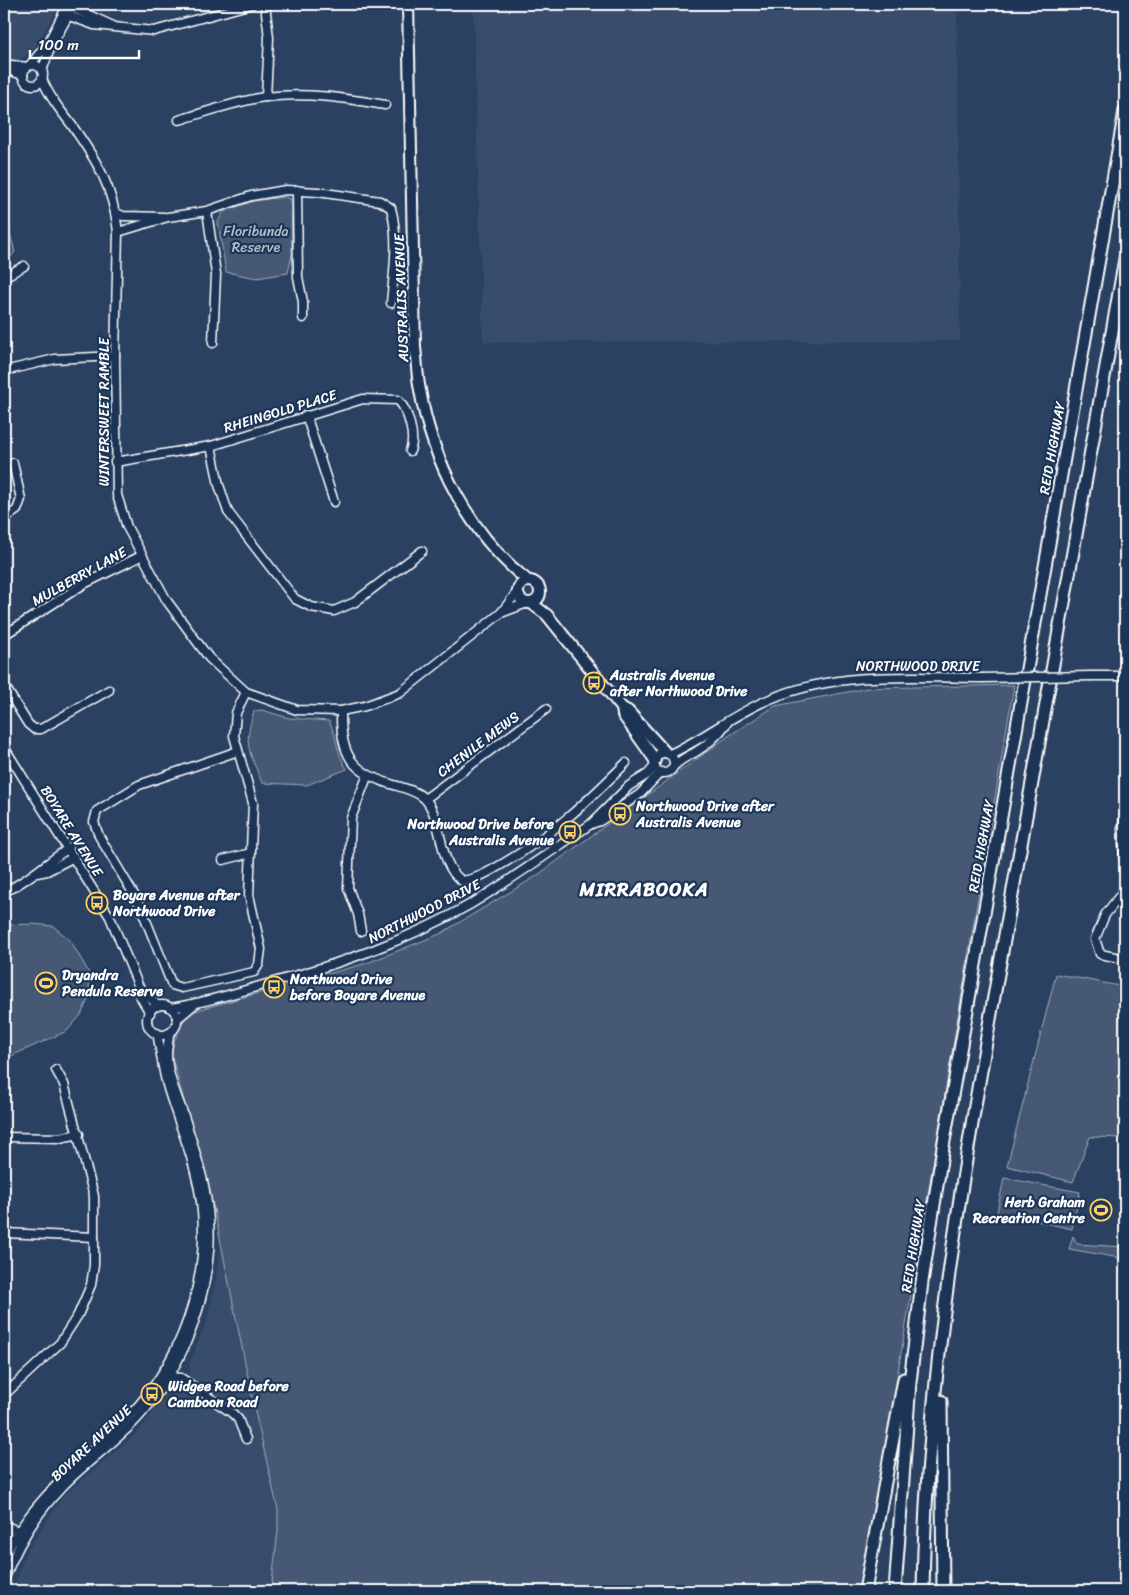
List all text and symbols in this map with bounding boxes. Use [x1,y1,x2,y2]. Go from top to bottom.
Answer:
scale bar [30,28,139,60]
text: 100 m [38,32,79,58]
park label: Floribunda Reserve [223,219,289,260]
street label: AUSTRALIS AVENUE [387,232,416,364]
street label: WINTERSWEET RAMBLE [92,337,117,486]
street label: RHEINGOLD PLACE [221,382,341,441]
street label: REID HIGHWAY [1032,399,1073,496]
street label: MULBERRY LANE [27,539,133,613]
street label: NORTHWOOD DRIVE [856,654,981,679]
place label: Australis Avenue after Northwood Drive [609,663,748,704]
bus stop icon: Australis Avenue after Northwood Drive [582,671,606,695]
street label: CHENILE MEWS [432,705,525,784]
street label: BOYARE AVENUE [33,781,110,883]
place label: Northwood Drive after Australis Avenue [635,794,775,835]
street label: REID HIGHWAY [961,797,1002,894]
bus stop icon: Northwood Drive after Australis Avenue [608,802,632,826]
place label: Northwood Drive before Australis Avenue [407,812,555,853]
bus stop icon: Northwood Drive before Australis Avenue [558,820,582,844]
street label: NORTHWOOD DRIVE [363,872,486,951]
district label: MIRRABOOKA [578,873,709,906]
place label: Boyare Avenue after Northwood Drive [112,883,241,924]
bus stop icon: Boyare Avenue after Northwood Drive [85,891,109,915]
place label: Dryandra Pendula Reserve [62,963,163,1004]
place label: Northwood Drive before Boyare Avenue [289,967,426,1008]
sports icon: Dryandra Pendula Reserve [34,971,58,995]
bus stop icon: Northwood Drive before Boyare Avenue [262,975,286,999]
place label: Herb Graham Recreation Centre [972,1190,1086,1231]
street label: REID HIGHWAY [894,1197,933,1294]
sports icon: Herb Graham Recreation Centre [1089,1198,1113,1222]
place label: Widgee Road before Camboon Road [167,1374,289,1415]
bus stop icon: Widgee Road before Camboon Road [140,1382,164,1406]
street label: BOYARE AVENUE [45,1398,139,1488]

